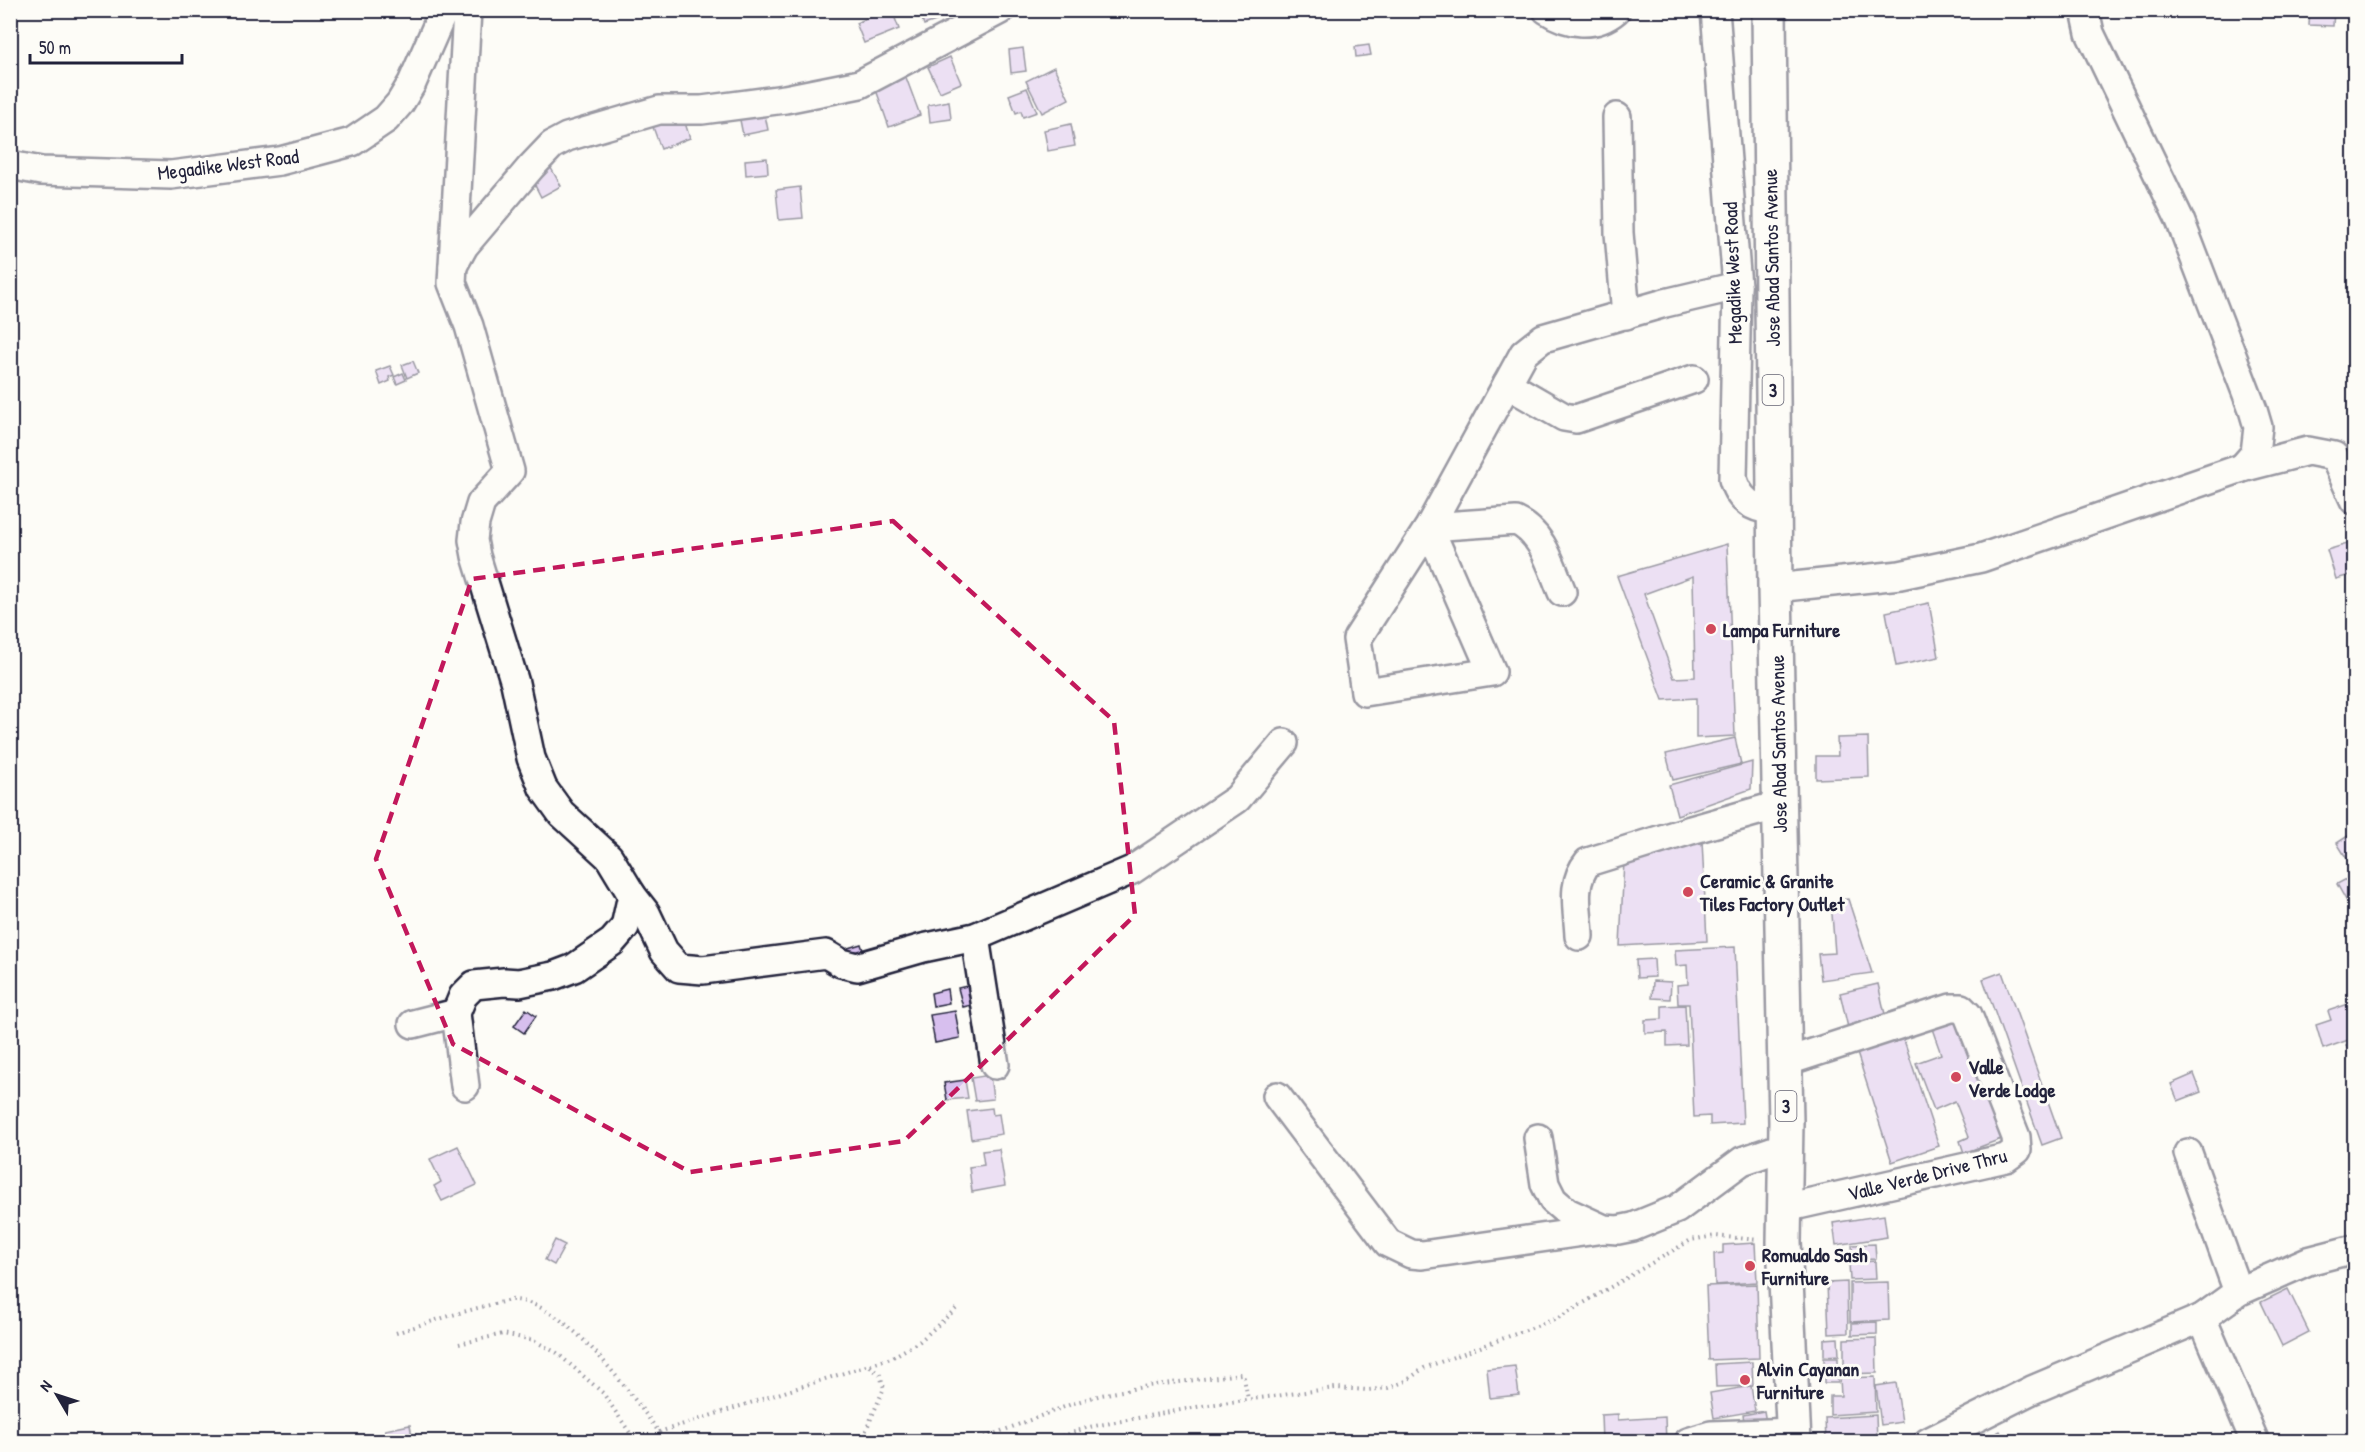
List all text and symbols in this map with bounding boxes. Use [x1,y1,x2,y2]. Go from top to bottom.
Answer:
scale bar [30,27,182,65]
text: 50 m [39,35,71,60]
street label: Megadike West Road [156,142,300,186]
street label: Jose Abad Santos Avenue [1756,169,1786,347]
street label: Megadike West Road [1716,201,1748,344]
road number: 3 [1762,375,1784,405]
place label: Lampa Furniture [1723,616,1840,644]
marker: Lampa Furniture [1704,622,1718,636]
street label: Jose Abad Santos Avenue [1763,655,1793,833]
place label: Ceramic & Granite Tiles Factory Outlet [1699,867,1845,918]
marker: Ceramic & Granite Tiles Factory Outlet [1681,885,1695,899]
place label: Valle Verde Lodge [1968,1053,2055,1104]
marker: Valle Verde Lodge [1949,1070,1963,1084]
road number: 3 [1776,1091,1796,1121]
street label: Valle Verde Drive Thru [1845,1141,2009,1207]
place label: Romualdo Sash Furniture [1761,1241,1868,1291]
marker: Romualdo Sash Furniture [1743,1259,1757,1273]
place label: Alvin Cayanan Furniture [1756,1355,1859,1405]
north arrow [27,1365,87,1425]
marker: Alvin Cayanan Furniture [1738,1373,1752,1387]
text: N [34,1375,57,1396]

